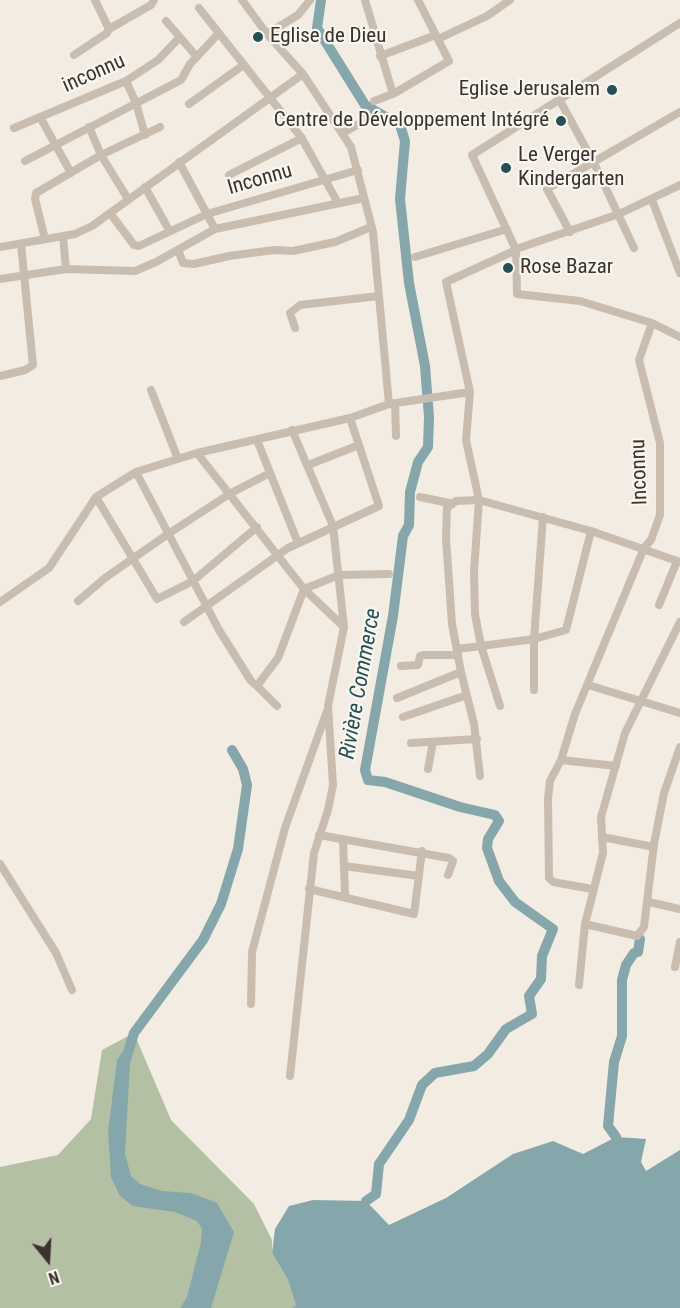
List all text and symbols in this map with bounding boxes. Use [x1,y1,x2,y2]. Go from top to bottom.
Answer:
place label: Eglise de Dieu [270,24,386,50]
marker: Eglise de Dieu [251,30,265,44]
street label: inconnu [59,49,129,99]
place label: Eglise Jerusalem [459,77,600,103]
marker: Eglise Jerusalem [605,83,619,97]
place label: Centre de Développement Intégré [274,108,549,134]
marker: Centre de Développement Intégré [554,114,568,128]
place label: Le Verger Kindergarten [518,143,624,193]
street label: Inconnu [225,159,295,201]
marker: Le Verger Kindergarten [499,161,513,175]
place label: Rose Bazar [520,255,613,281]
marker: Rose Bazar [501,261,515,275]
street label: Inconnu [626,439,654,505]
water label: Rivière Commerce [335,607,387,761]
north arrow [18,1230,78,1290]
text: N [46,1267,61,1288]

